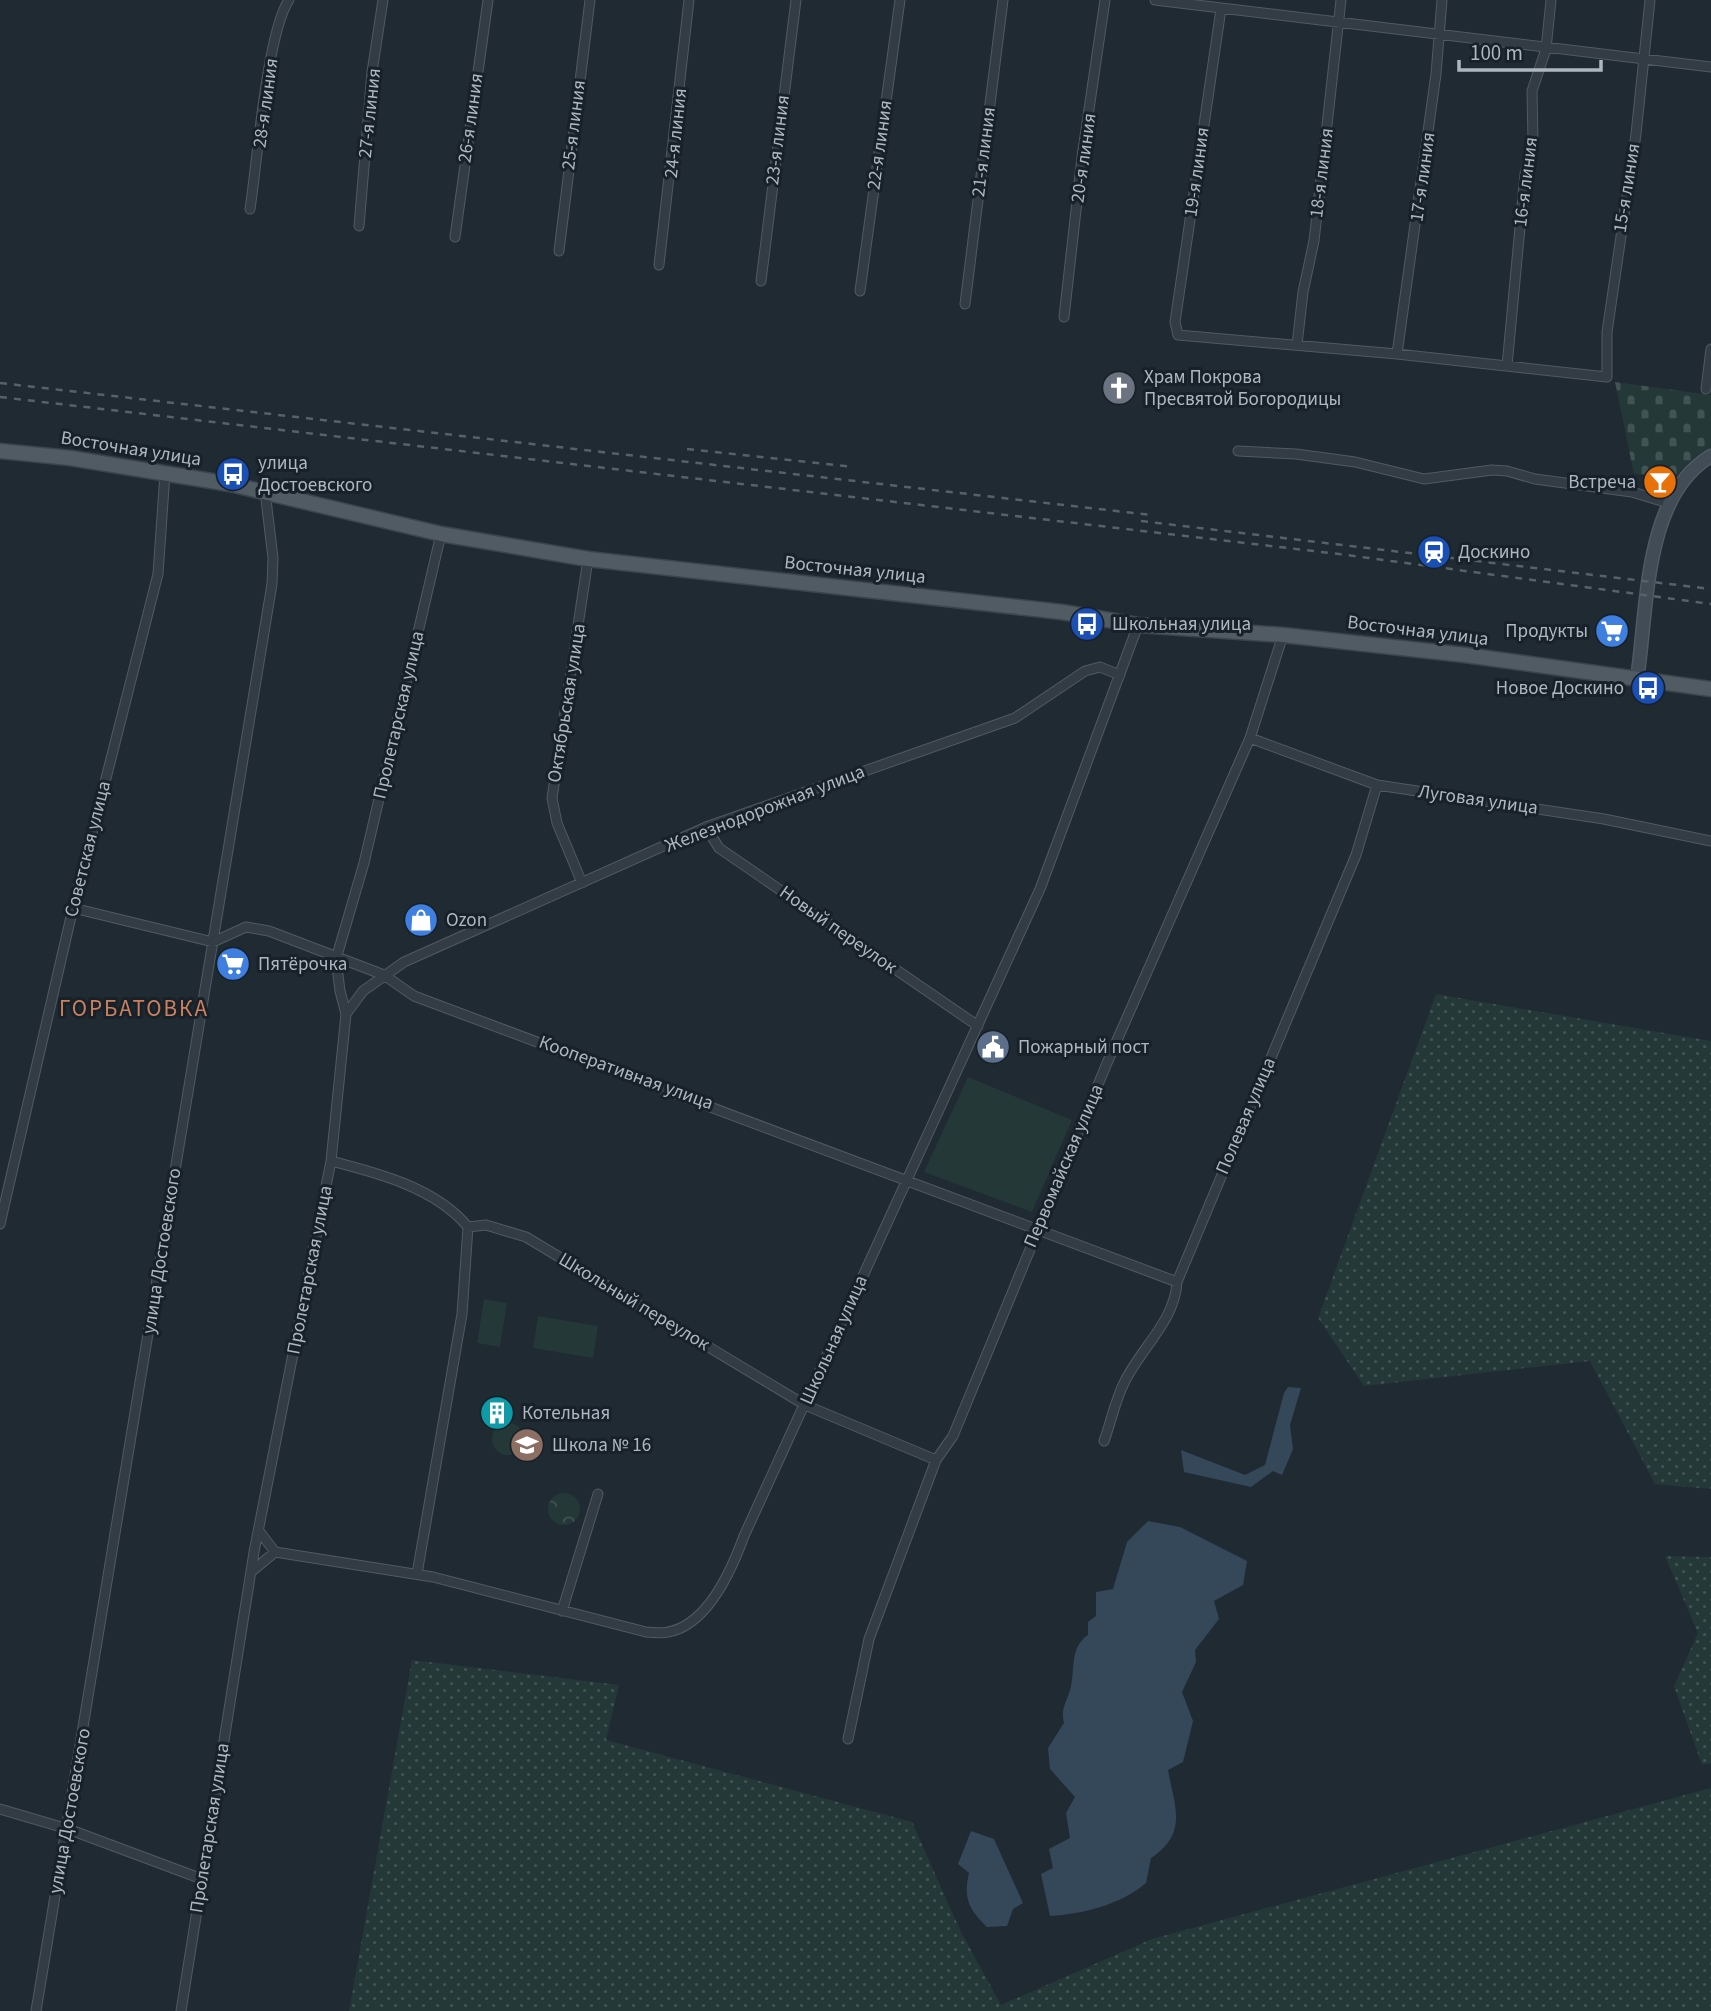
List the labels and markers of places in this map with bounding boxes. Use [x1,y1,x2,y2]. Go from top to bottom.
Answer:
place label: Храм Покрова Пресвятой Богородицы [1144,364,1341,413]
church icon: Храм Покрова Пресвятой Богородицы [1100,369,1138,407]
place label: улица Достоевского [258,450,372,499]
bus stop icon: улица Достоевского [214,455,252,493]
bar icon: Встреча [1641,463,1679,501]
place label: Встреча [1568,469,1636,496]
station icon: Доскино [1415,533,1453,571]
place label: Доскино [1458,539,1530,566]
bus stop icon: Школьная улица [1068,605,1106,643]
place label: Школьная улица [1112,611,1251,638]
supermarket icon: Продукты [1593,612,1631,650]
place label: Продукты [1505,618,1588,645]
bus stop icon: Новое Доскино [1629,669,1667,707]
place label: Новое Доскино [1496,675,1624,702]
shop icon: Ozon [402,901,440,939]
place label: Ozon [446,907,487,934]
supermarket icon: Пятёрочка [214,945,252,983]
place label: Пятёрочка [258,951,347,978]
public building icon: Пожарный пост [974,1028,1012,1066]
place label: Пожарный пост [1018,1034,1150,1061]
building icon: Котельная [478,1394,516,1432]
place label: Котельная [522,1400,610,1427]
school or university icon: Школа № 16 [508,1426,546,1464]
place label: Школа № 16 [552,1432,651,1459]

